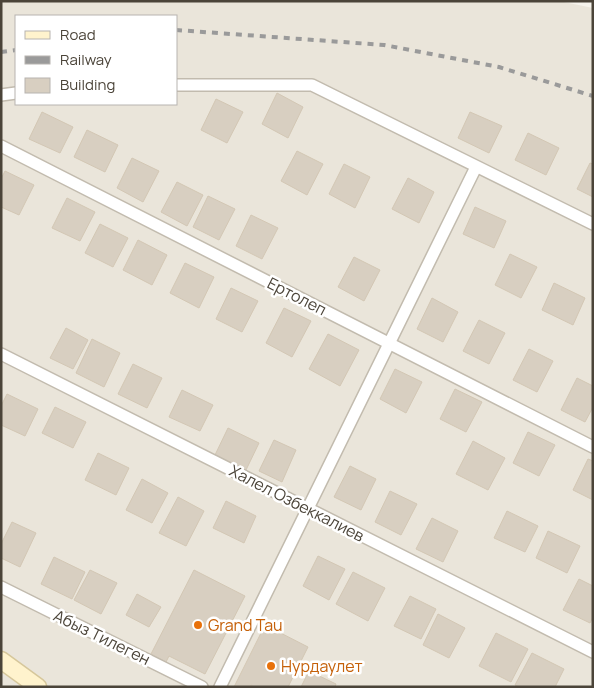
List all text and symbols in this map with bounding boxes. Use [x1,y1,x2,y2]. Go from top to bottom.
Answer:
legend [15,15,178,105]
text: Road [60,24,96,45]
text: Railway [60,49,112,70]
text: Building [60,74,115,95]
street label: Ертолеп [264,272,330,320]
street label: Халел Озбеккалиев [226,459,369,547]
street label: Абыз Тилеген [50,604,154,670]
place label: Grand Tau [208,614,283,636]
marker: Grand Tau [192,619,204,631]
place label: Нурдаулет [281,655,363,677]
marker: Нурдаулет [265,660,277,672]

